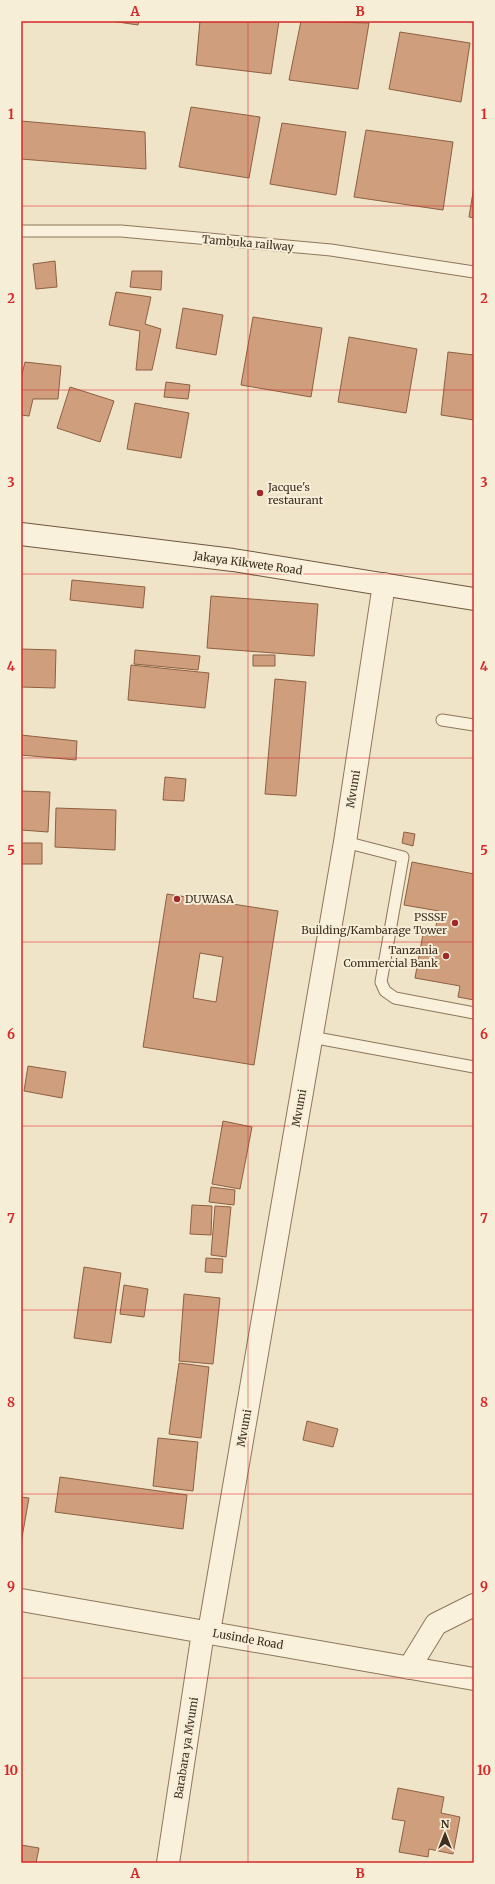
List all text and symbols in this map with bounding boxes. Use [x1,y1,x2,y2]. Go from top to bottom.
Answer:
text: A [129,3,140,20]
text: B [355,3,365,20]
text: 1 [8,106,14,123]
text: 1 [481,106,487,123]
street label: Tambuka railway [202,232,295,254]
text: 2 [7,290,15,307]
text: 2 [480,290,488,307]
text: 3 [7,474,15,491]
text: 3 [480,474,488,491]
place label: Jacque's restaurant [267,480,324,507]
marker: Jacque's restaurant [255,488,265,498]
street label: Jakaya Kikwete Road [192,548,304,578]
text: 4 [7,658,16,675]
text: 4 [480,658,489,675]
street label: Mvumi [343,769,363,809]
text: 5 [7,842,15,859]
text: 5 [480,842,488,859]
place label: DUWASA [185,892,234,906]
marker: DUWASA [172,894,182,904]
place label: PSSSF Building/Kambarage Tower [301,910,447,937]
marker: PSSSF Building/Kambarage Tower [450,918,460,928]
place label: Tanzania Commercial Bank [343,943,438,970]
marker: Tanzania Commercial Bank [441,951,451,961]
text: 6 [7,1026,15,1043]
text: 6 [480,1026,488,1043]
street label: Mvumi [289,1088,309,1128]
text: 7 [7,1210,15,1227]
text: 7 [480,1210,488,1227]
text: 8 [7,1394,15,1411]
text: 8 [480,1394,488,1411]
street label: Mvumi [234,1408,254,1448]
text: 9 [7,1578,15,1595]
text: 9 [480,1578,488,1595]
street label: Lusinde Road [212,1626,285,1652]
street label: Barabara ya Mvumi [171,1696,201,1800]
text: 10 [4,1762,18,1779]
text: 10 [477,1762,491,1779]
north arrow [425,1814,465,1854]
text: N [441,1817,450,1831]
text: A [129,1865,140,1882]
text: B [355,1865,365,1882]

